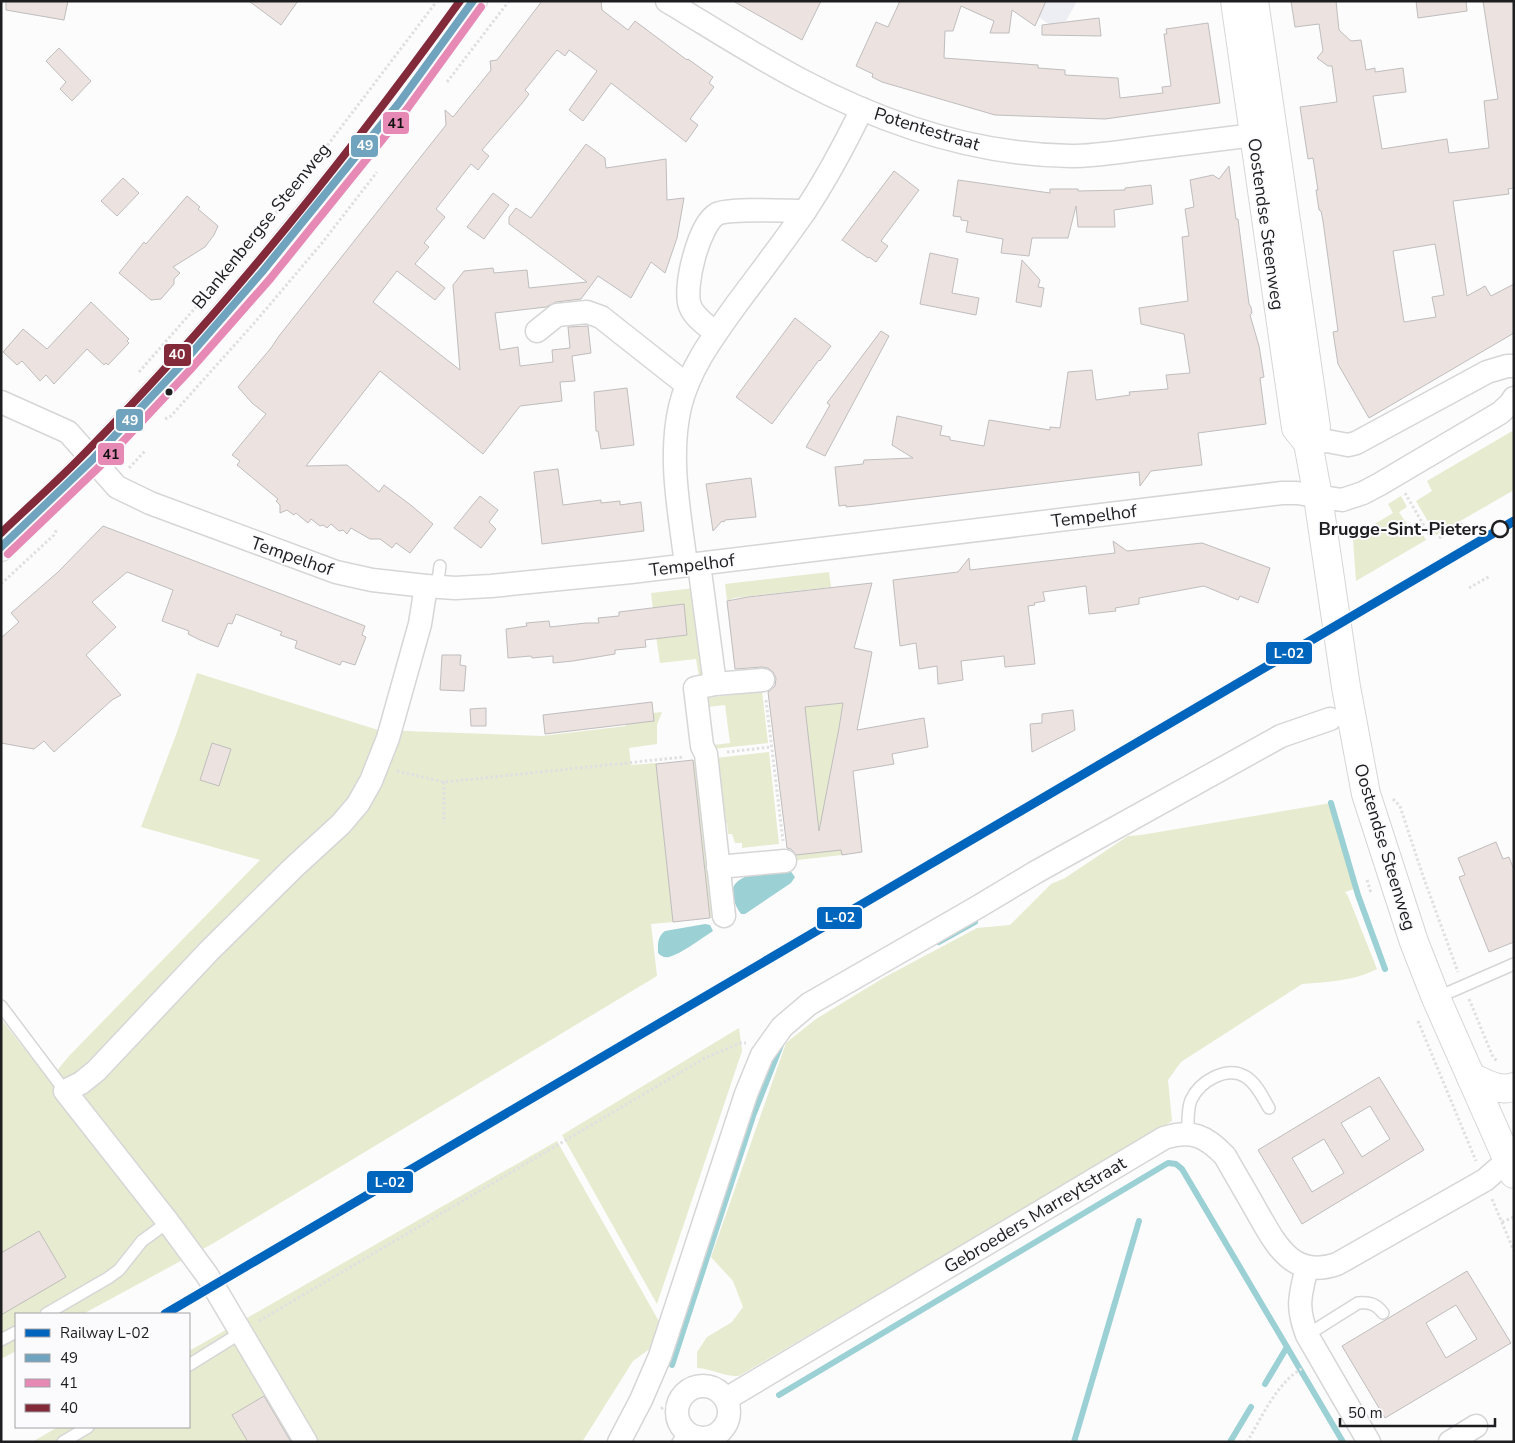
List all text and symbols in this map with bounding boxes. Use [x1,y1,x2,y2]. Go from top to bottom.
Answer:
street label: Potentestraat [871,102,983,157]
line badge: 41 [382,111,410,135]
text: 41 [388,114,404,133]
line badge: 49 [350,134,379,158]
text: 49 [357,136,373,155]
street label: Oostendse Steenweg [1242,136,1290,312]
street label: Blankenbergse Steenweg [186,138,336,314]
line badge: 40 [163,343,192,367]
text: 40 [169,345,185,364]
unlabelled marker [164,387,174,397]
line badge: 49 [115,408,144,432]
text: 49 [122,411,138,430]
line badge: 41 [97,442,125,466]
text: 41 [103,445,119,464]
street label: Tempelhof [1050,499,1139,533]
place label: Brugge-Sint-Pieters [1318,517,1487,541]
marker: Brugge-Sint-Pieters [1491,520,1509,538]
street label: Tempelhof [247,531,338,582]
street label: Tempelhof [648,548,737,582]
line badge: L-02 [1265,641,1313,665]
text: L-02 [1274,644,1304,663]
street label: Oostendse Steenweg [1348,761,1422,933]
line badge: L-02 [816,906,863,930]
text: L-02 [825,908,855,927]
street label: Gebroeders Marreytstraat [940,1151,1131,1279]
line badge: L-02 [366,1170,414,1194]
text: L-02 [375,1173,405,1192]
legend [15,1313,190,1428]
text: Railway L-02 [60,1323,150,1343]
text: 49 [60,1348,78,1368]
text: 41 [60,1373,78,1393]
scale bar [1340,1396,1495,1428]
text: 40 [60,1398,78,1418]
text: 50 m [1348,1403,1383,1423]

